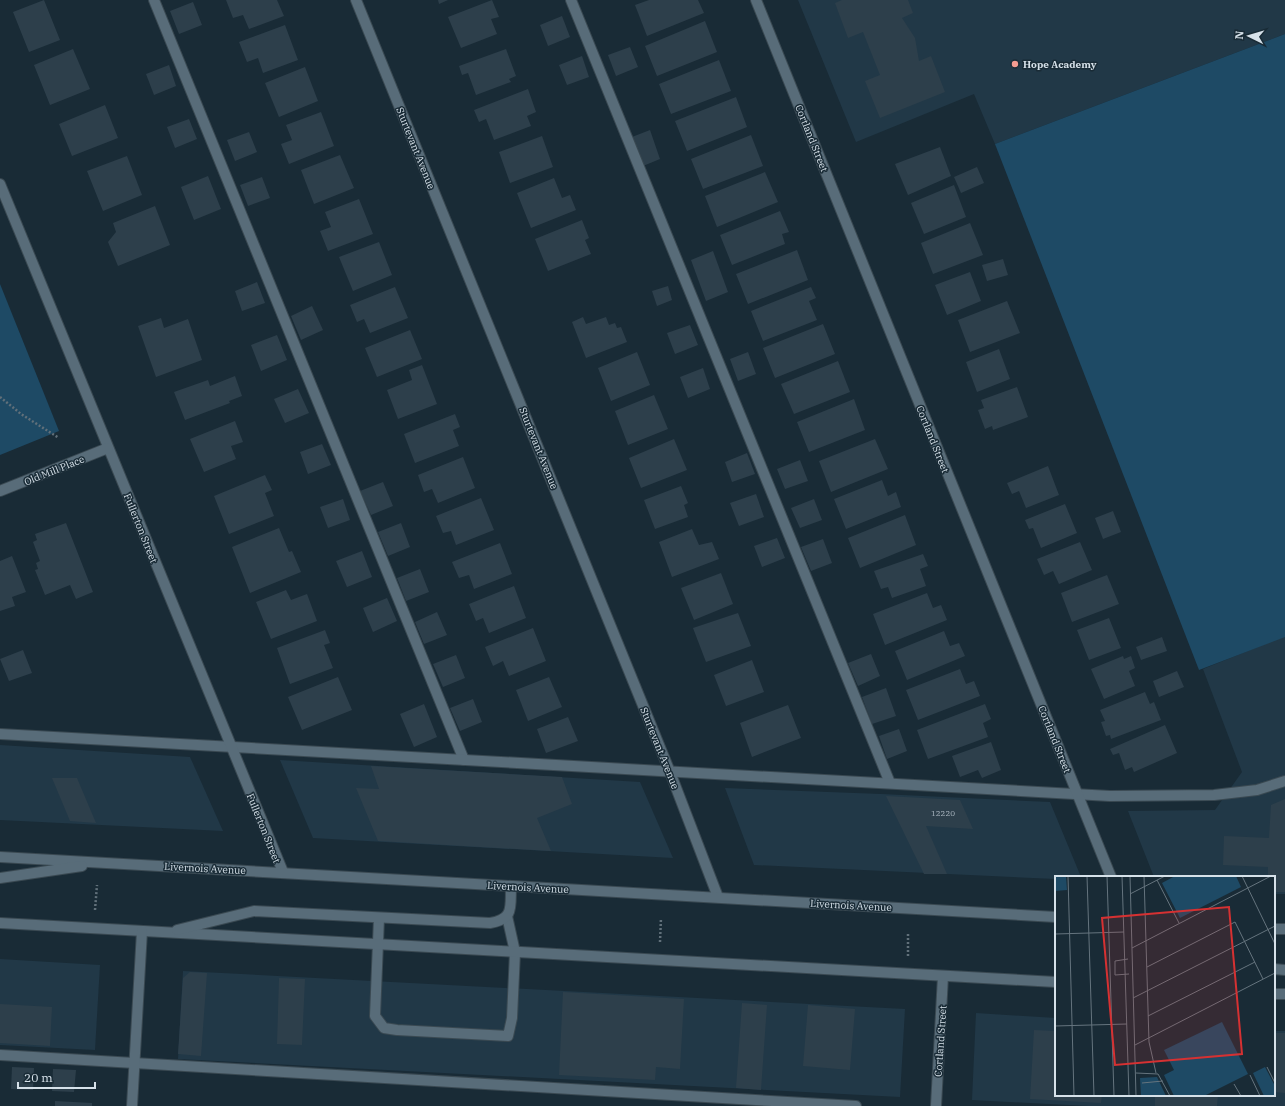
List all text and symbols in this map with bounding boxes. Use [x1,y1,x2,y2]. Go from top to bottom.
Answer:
north arrow [1229,16,1269,56]
text: N [1232,30,1246,40]
place label: Hope Academy [1023,58,1097,71]
marker: Hope Academy [1010,59,1020,69]
street label: Cortland Street [792,103,831,174]
street label: Sturtevant Avenue [393,105,438,191]
street label: Cortland Street [913,404,952,475]
street label: Sturtevant Avenue [516,405,561,491]
street label: Old Mill Place [22,452,86,488]
street label: Fullerton Street [121,491,161,565]
street label: Cortland Street [1035,704,1074,775]
street label: Sturtevant Avenue [637,705,682,791]
street label: Fullerton Street [244,791,284,865]
house number: 12220 [931,808,955,818]
street label: Livernois Avenue [164,860,246,877]
inset map [1055,876,1275,1096]
street label: Livernois Avenue [487,879,569,896]
street label: Livernois Avenue [810,897,892,914]
street label: Cortland Street [932,1004,950,1077]
scale bar [18,1064,95,1090]
text: 20 m [24,1070,53,1085]

